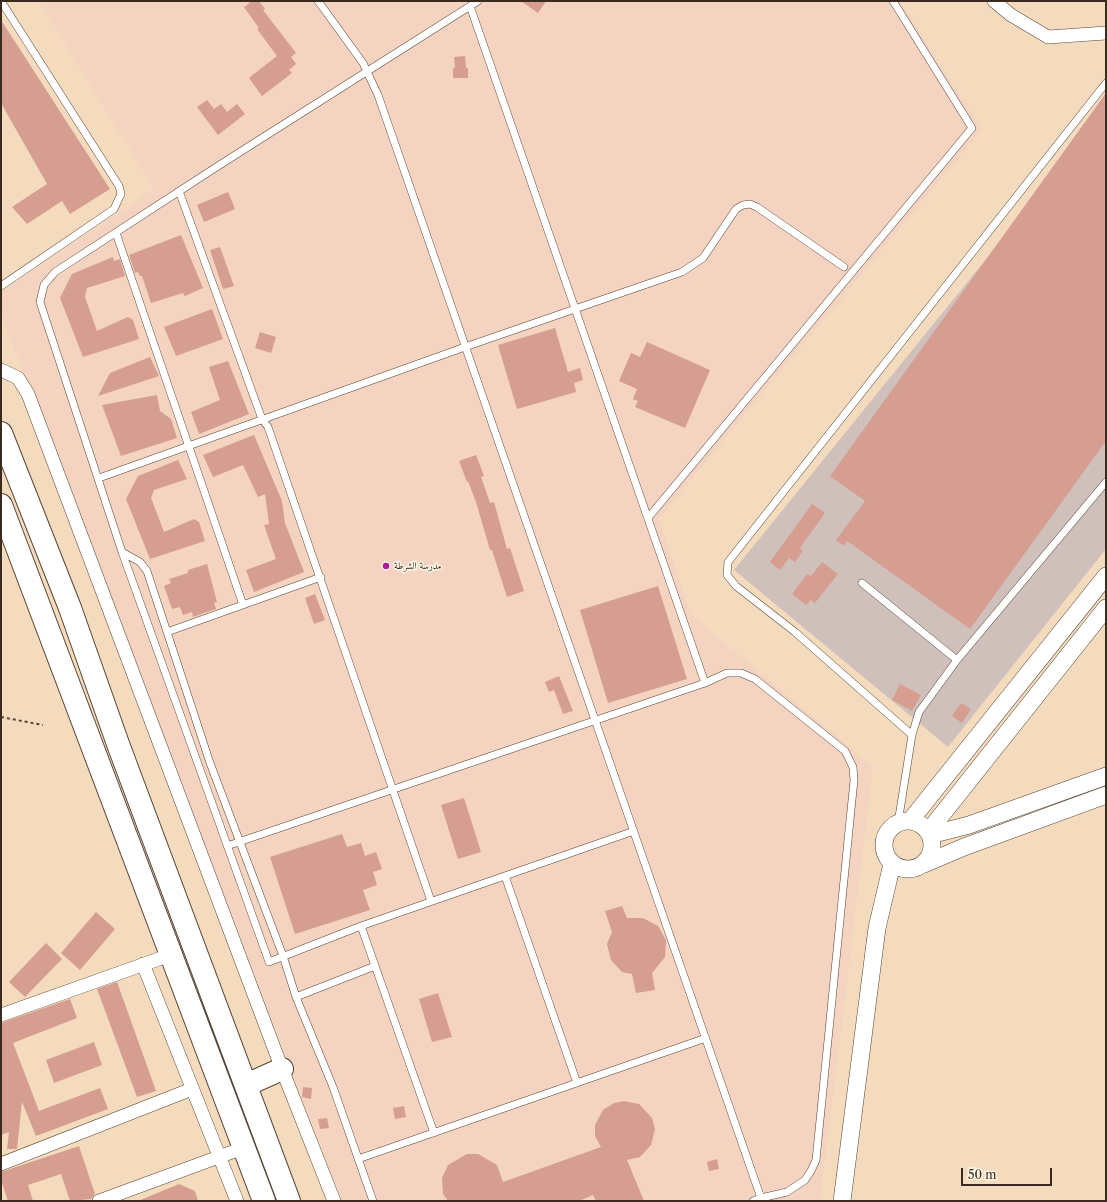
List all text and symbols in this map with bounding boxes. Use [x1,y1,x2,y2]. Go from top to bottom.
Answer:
place label: مدرسة الشرطة [394,560,441,572]
marker: مدرسة الشرطة [381,561,391,571]
scale bar [963,1160,1054,1186]
text: 50 m [968,1167,997,1182]

